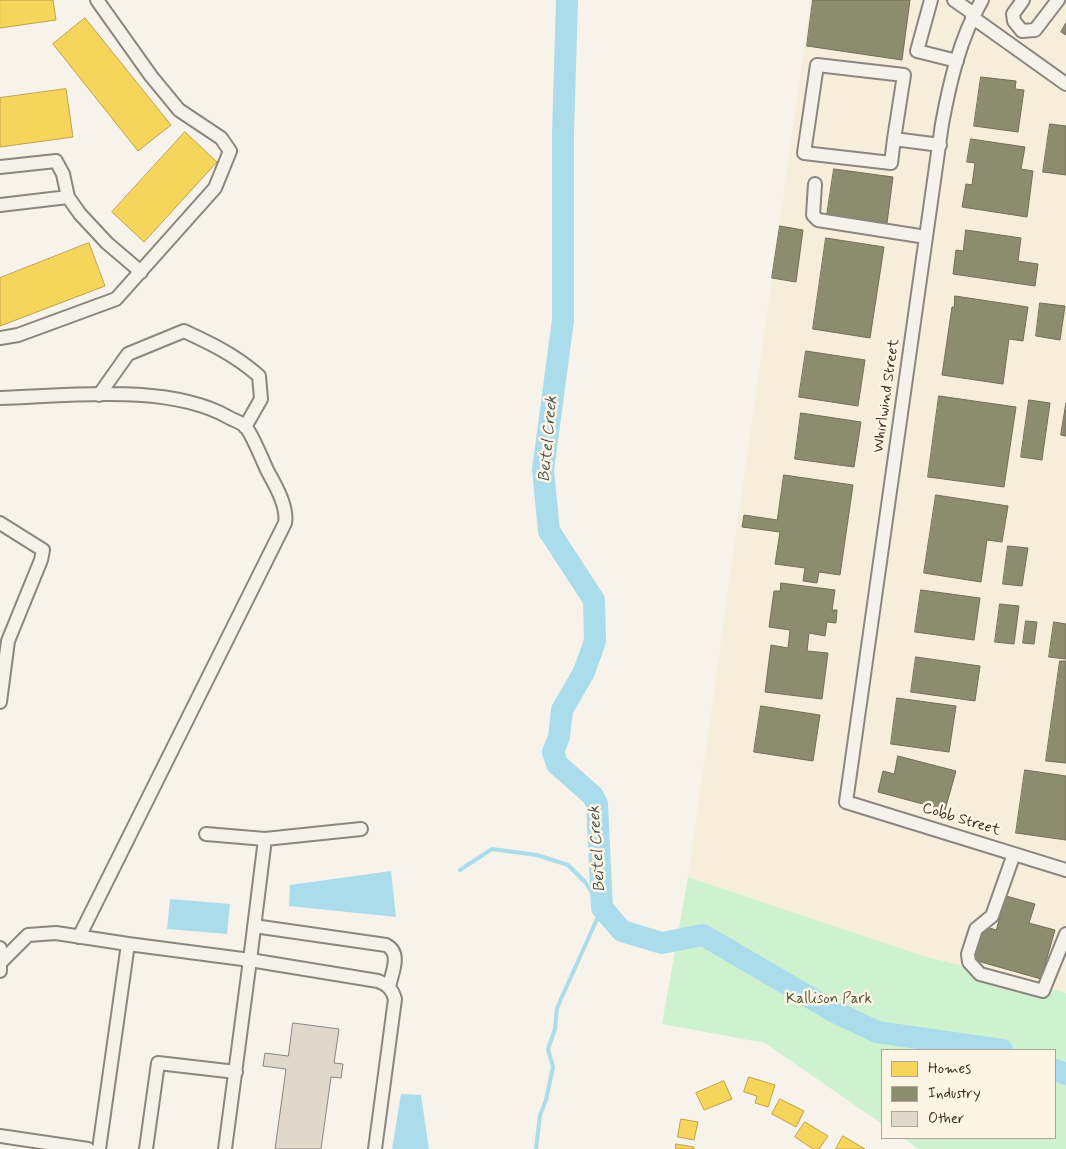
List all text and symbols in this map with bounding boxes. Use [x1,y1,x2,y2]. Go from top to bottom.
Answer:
street label: Whirlwind Street [870,338,904,454]
water label: Beitel Creek [536,395,562,483]
street label: Cobb Street [920,800,1002,840]
water label: Beitel Creek [585,805,611,893]
park label: Kallison Park [786,991,872,1009]
legend [881,1049,1056,1139]
text: Homes [928,1059,971,1079]
text: Industry [928,1084,981,1104]
text: Other [928,1109,964,1129]

